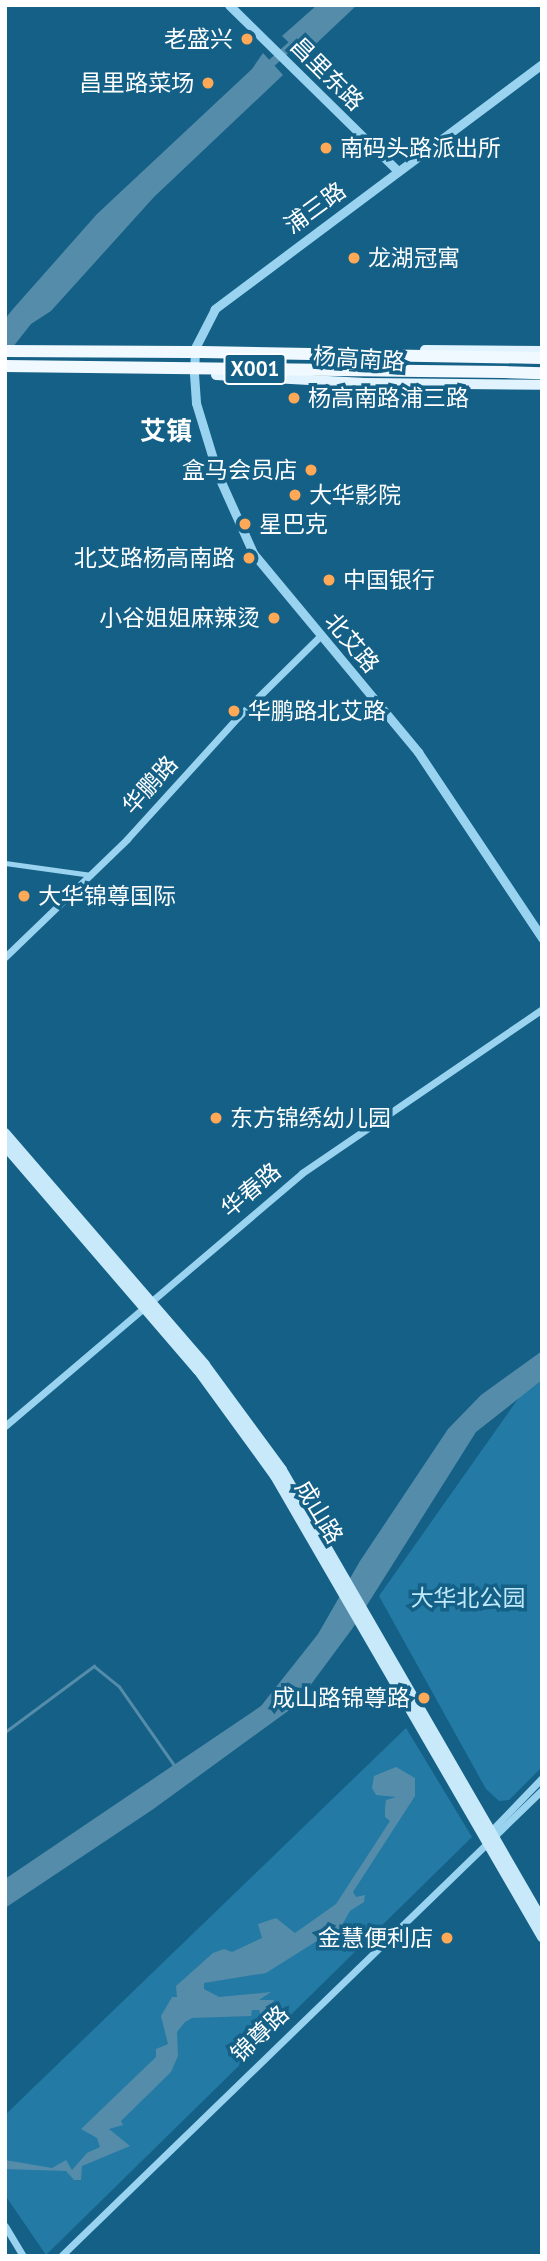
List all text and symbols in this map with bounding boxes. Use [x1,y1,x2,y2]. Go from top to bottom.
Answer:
place label: 老盛兴 [164,25,233,53]
marker: 老盛兴 [239,31,255,47]
street label: 昌里东路 [285,32,369,116]
place label: 昌里路菜场 [79,69,194,97]
marker: 昌里路菜场 [200,75,216,91]
place label: 南码头路派出所 [340,134,501,162]
marker: 南码头路派出所 [318,140,334,156]
street label: 浦三路 [279,177,351,239]
place label: 龙湖冠寓 [368,244,460,272]
marker: 龙湖冠寓 [346,250,362,266]
street label: 杨高南路 [312,342,406,376]
road number: X001 [222,352,288,386]
place label: 杨高南路浦三路 [308,384,469,412]
marker: 杨高南路浦三路 [286,390,302,406]
district label: 艾镇 [140,415,192,447]
place label: 盒马会员店 [182,456,297,484]
marker: 盒马会员店 [303,462,319,478]
place label: 大华影院 [309,481,401,509]
marker: 大华影院 [287,487,303,503]
place label: 星巴克 [259,510,328,538]
marker: 星巴克 [237,516,253,532]
place label: 北艾路杨高南路 [74,544,235,572]
marker: 北艾路杨高南路 [241,550,257,566]
place label: 中国银行 [343,566,435,594]
marker: 中国银行 [321,572,337,588]
place label: 小谷姐姐麻辣烫 [99,604,260,632]
street label: 北艾路 [319,608,385,678]
marker: 小谷姐姐麻辣烫 [266,610,282,626]
place label: 华鹏路北艾路 [248,697,386,725]
marker: 华鹏路北艾路 [226,703,242,719]
street label: 华鹏路 [117,750,183,820]
place label: 大华锦尊国际 [38,882,176,910]
marker: 大华锦尊国际 [16,888,32,904]
place label: 东方锦绣幼儿园 [230,1104,391,1132]
marker: 东方锦绣幼儿园 [208,1110,224,1126]
street label: 华春路 [216,1157,286,1223]
street label: 成山路 [289,1475,349,1549]
park label: 大华北公园 [411,1584,525,1612]
place label: 成山路锦尊路 [272,1684,410,1712]
marker: 成山路锦尊路 [416,1690,432,1706]
place label: 金慧便利店 [318,1924,433,1952]
marker: 金慧便利店 [439,1930,455,1946]
street label: 锦尊路 [226,2000,294,2068]

